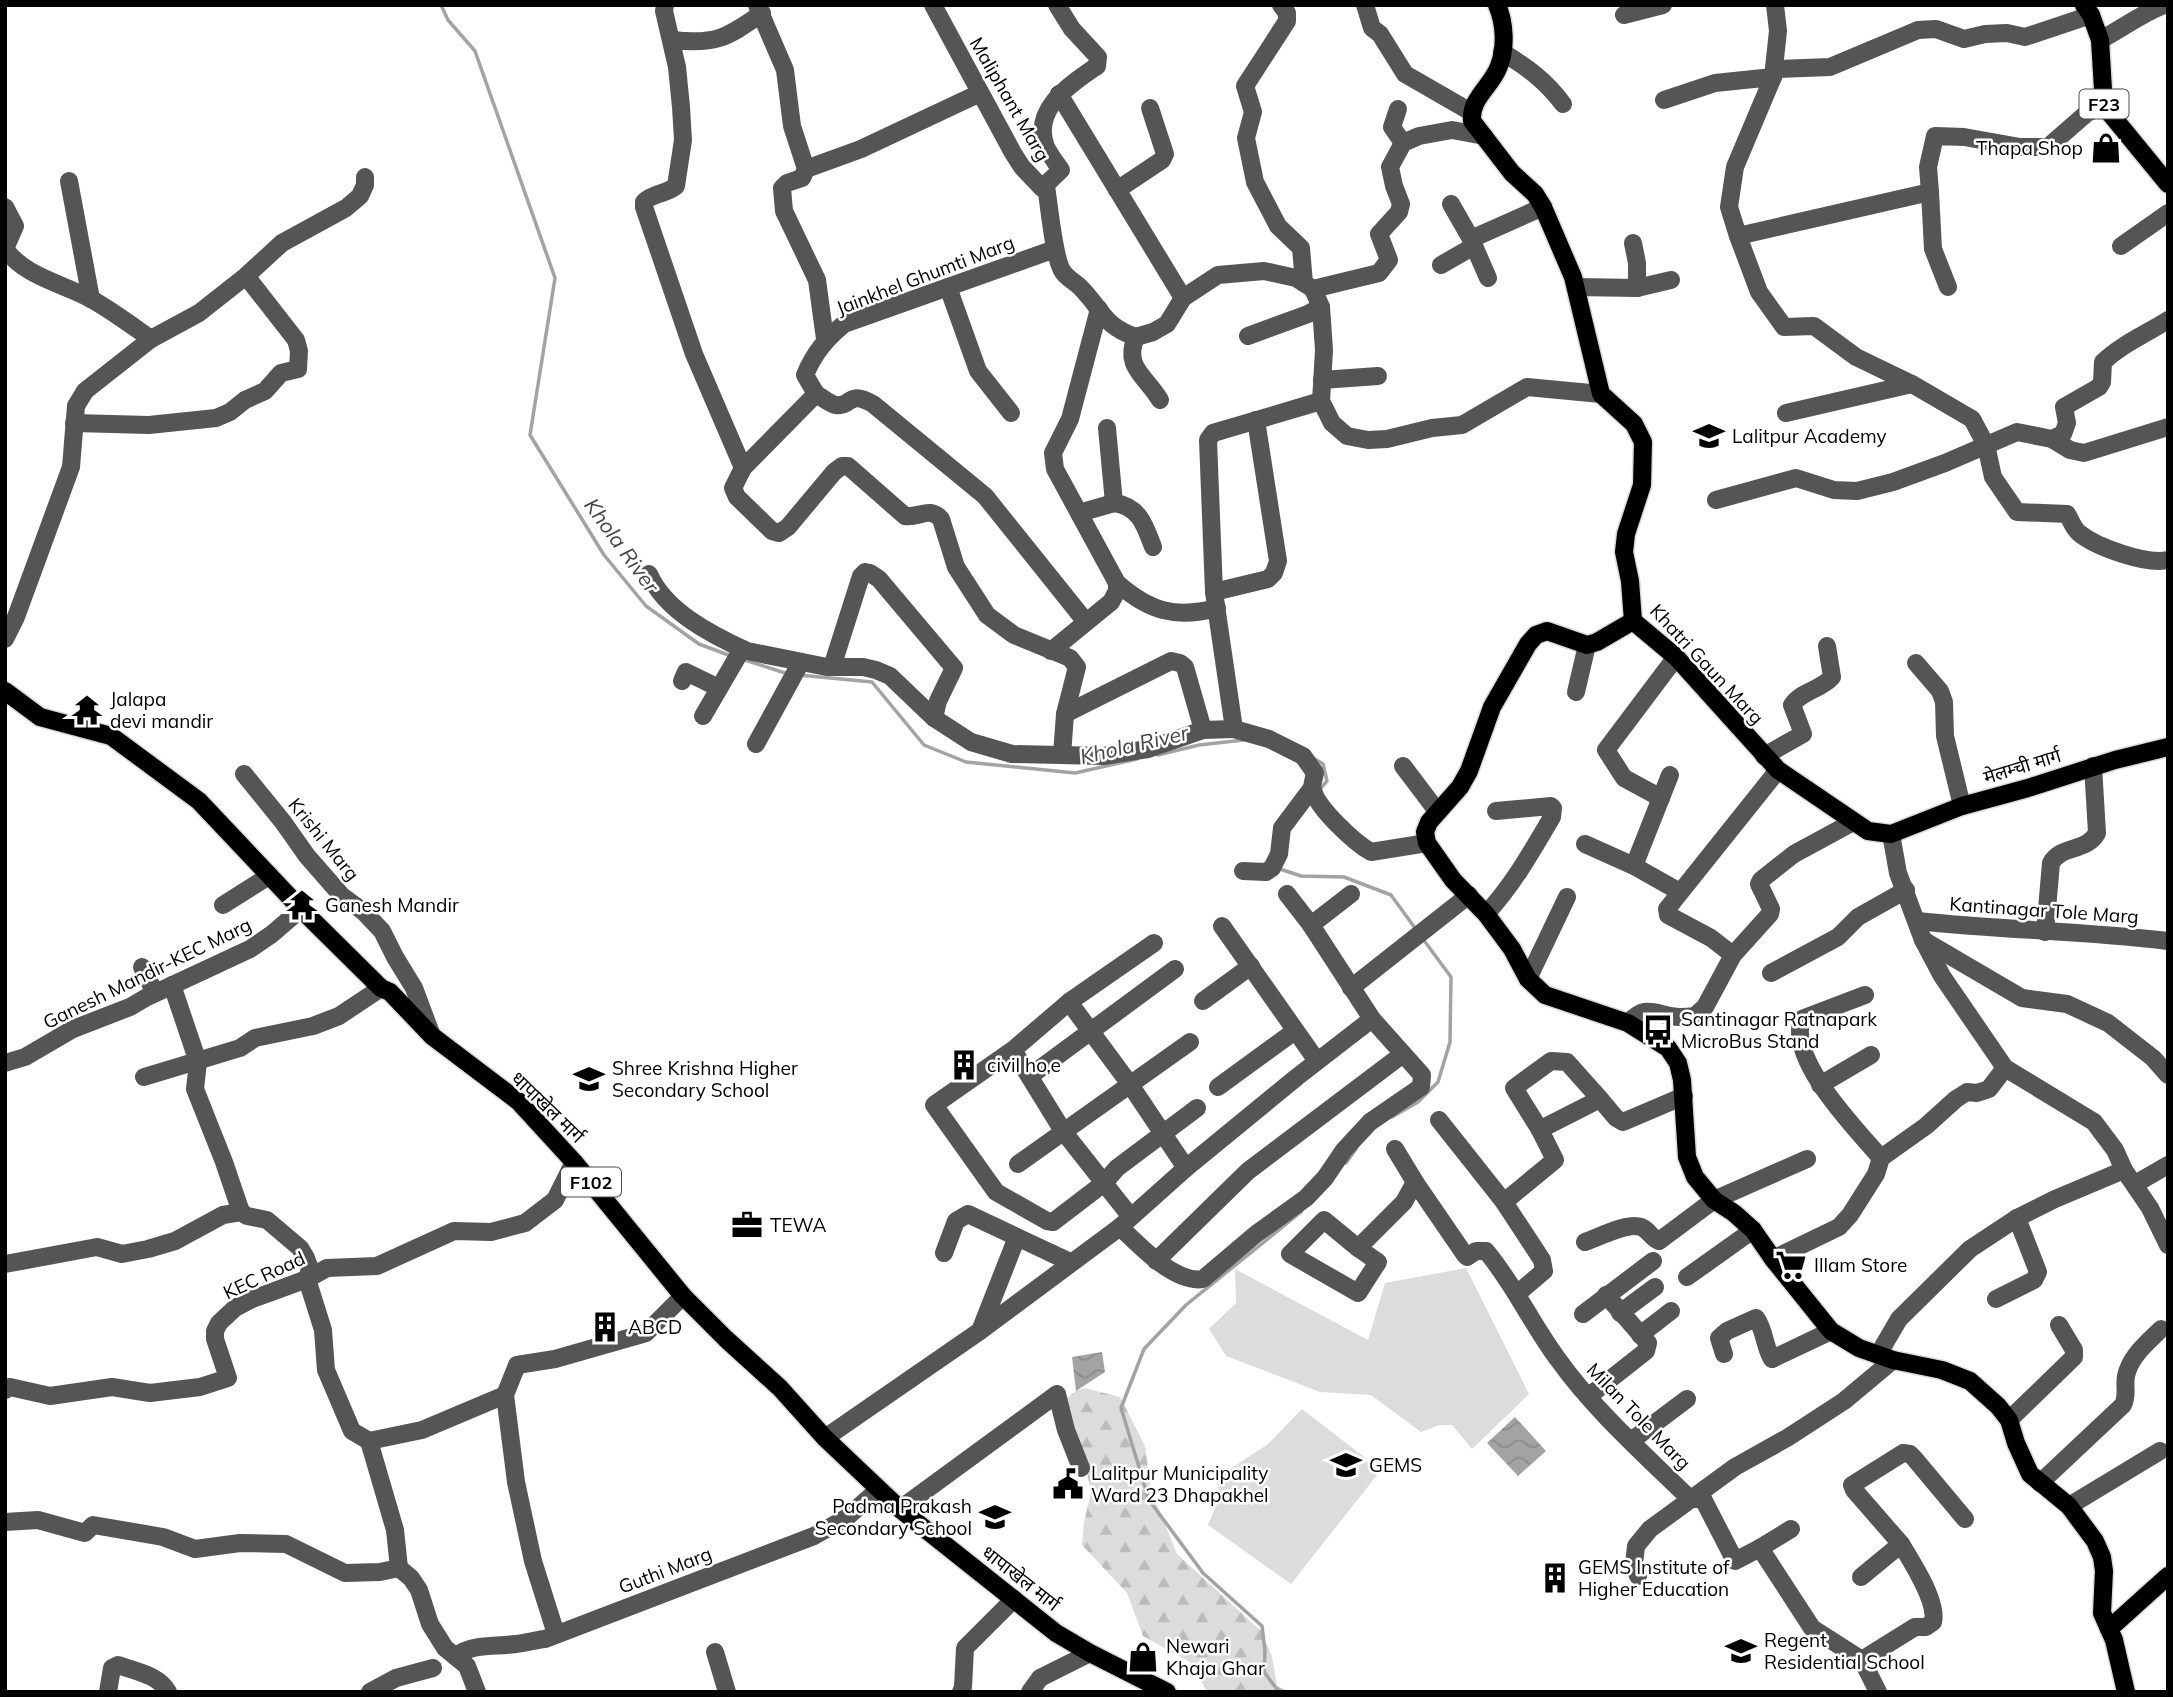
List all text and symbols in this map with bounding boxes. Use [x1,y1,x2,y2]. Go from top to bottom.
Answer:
street label: Maliphant Marg [965,33,1055,165]
road number: F23 [2080,90,2128,119]
shop icon: Thapa Shop [2089,131,2123,165]
place label: Thapa Shop [1976,136,2083,160]
street label: Jainkhel Ghumti Marg [833,230,1017,320]
school or university icon: Lalitpur Academy [1692,419,1726,453]
place label: Lalitpur Academy [1732,424,1887,448]
water label: Khola River [579,493,666,598]
street label: Khatri Gaun Marg [1645,599,1769,729]
place label: Jalapa devi mandir [110,687,213,733]
temple icon: Jalapa devi mandir [70,693,104,727]
water label: Khola River [1077,719,1192,769]
street label: मेलम्ची मार्ग [1980,743,2065,789]
street label: Krishi Marg [283,793,365,885]
temple icon: Ganesh Mandir [285,888,319,922]
street label: Kantinagar Tole Marg [1949,891,2139,929]
place label: Ganesh Mandir [325,893,459,917]
street label: Ganesh Mandir-KEC Marg [39,912,255,1034]
place label: Santinagar Ratnapark MicroBus Stand [1681,1007,1877,1053]
bus stop icon: Santinagar Ratnapark MicroBus Stand [1641,1013,1675,1047]
building icon: civil ho,e [947,1048,981,1082]
place label: civil ho,e [987,1053,1061,1077]
place label: Shree Krishna Higher Secondary School [612,1056,798,1102]
school or university icon: Shree Krishna Higher Secondary School [572,1062,606,1096]
street label: धापाखेल मार्ग [506,1066,590,1149]
road number: F102 [561,1168,621,1196]
office icon: TEWA [730,1208,764,1242]
place label: TEWA [770,1213,827,1237]
street label: KEC Road [219,1246,309,1304]
supermarket icon: Illam Store [1774,1248,1808,1282]
place label: Illam Store [1814,1253,1907,1277]
building icon: ABCD [588,1310,622,1344]
place label: ABCD [628,1315,682,1339]
street label: Milan Tole Marg [1582,1358,1696,1474]
school or university icon: GEMS [1329,1448,1363,1482]
place label: GEMS [1369,1453,1422,1477]
place label: Lalitpur Municipality Ward 23 Dhapakhel [1091,1461,1269,1507]
public building icon: Lalitpur Municipality Ward 23 Dhapakhel [1051,1467,1085,1501]
place label: Padma Prakash Secondary School [815,1494,972,1540]
school or university icon: Padma Prakash Secondary School [978,1500,1012,1534]
street label: धापाखेल मार्ग [977,1540,1066,1617]
street label: Guthi Marg [615,1541,715,1599]
place label: GEMS Institute of Higher Education [1578,1555,1730,1601]
building icon: GEMS Institute of Higher Education [1538,1561,1572,1595]
place label: Regent Residential School [1764,1628,1925,1674]
place label: Newari Khaja Ghar [1166,1634,1265,1680]
school or university icon: Regent Residential School [1724,1634,1758,1668]
shop icon: Newari Khaja Ghar [1126,1640,1160,1674]

